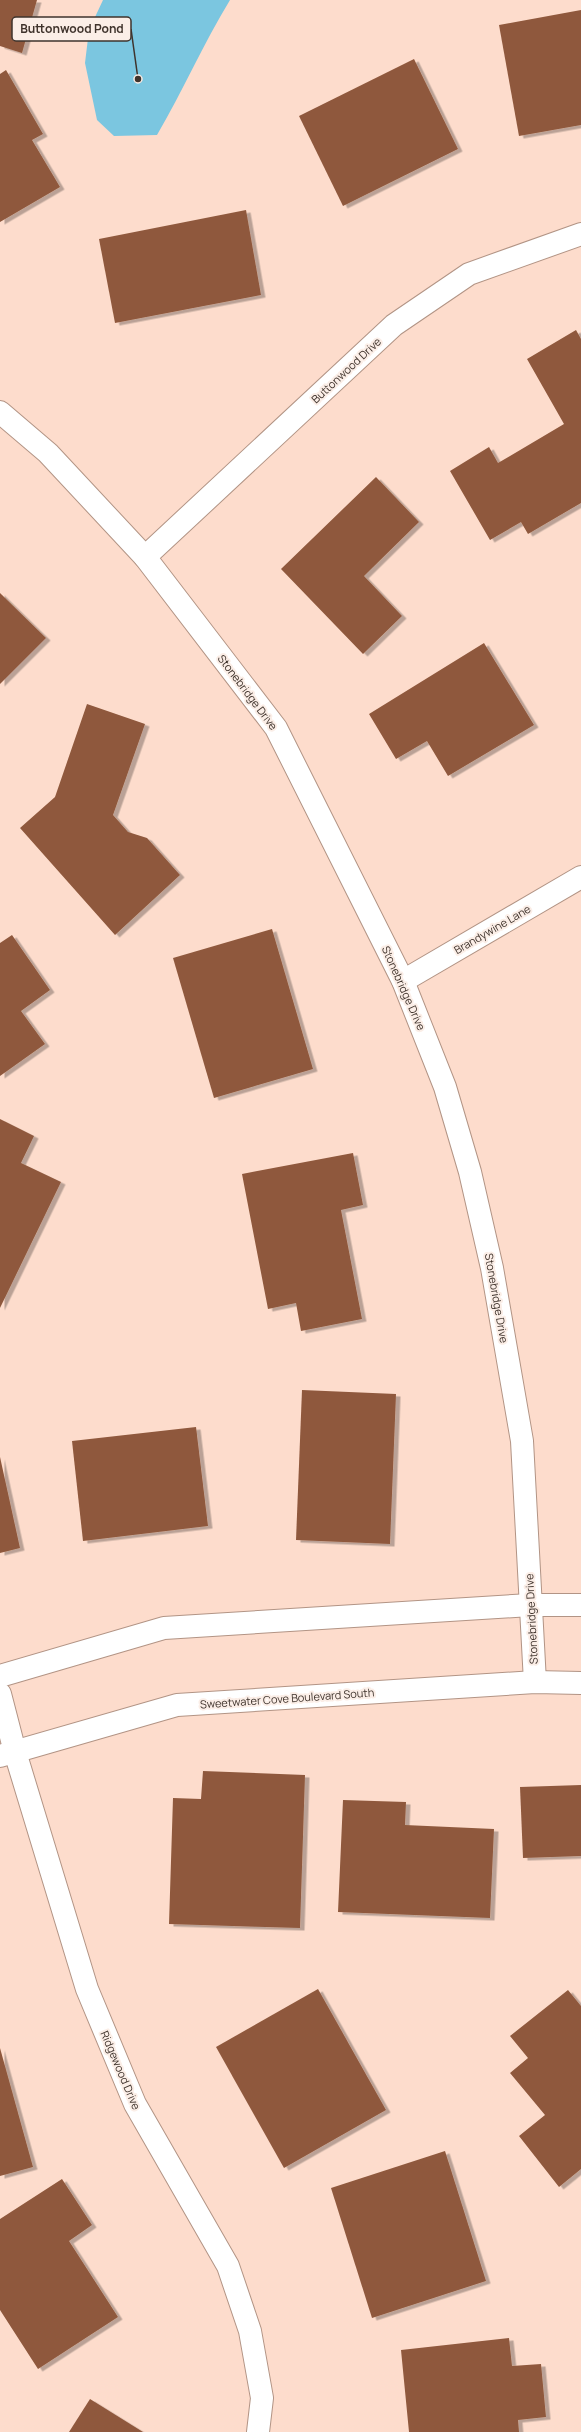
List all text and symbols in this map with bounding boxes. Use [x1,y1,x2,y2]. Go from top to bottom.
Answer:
callout: Buttonwood Pond [12,17,131,41]
text: Buttonwood Pond [20,20,124,37]
street label: Buttonwood Drive [308,333,384,406]
street label: Stonebridge Drive [215,651,282,733]
street label: Brandywine Lane [451,901,534,957]
street label: Stonebridge Drive [379,943,430,1033]
street label: Stonebridge Drive [482,1252,512,1345]
street label: Stonebridge Drive [521,1573,541,1665]
street label: Sweetwater Cove Boulevard South [199,1684,375,1712]
street label: Ridgewood Drive [98,2028,145,2112]

